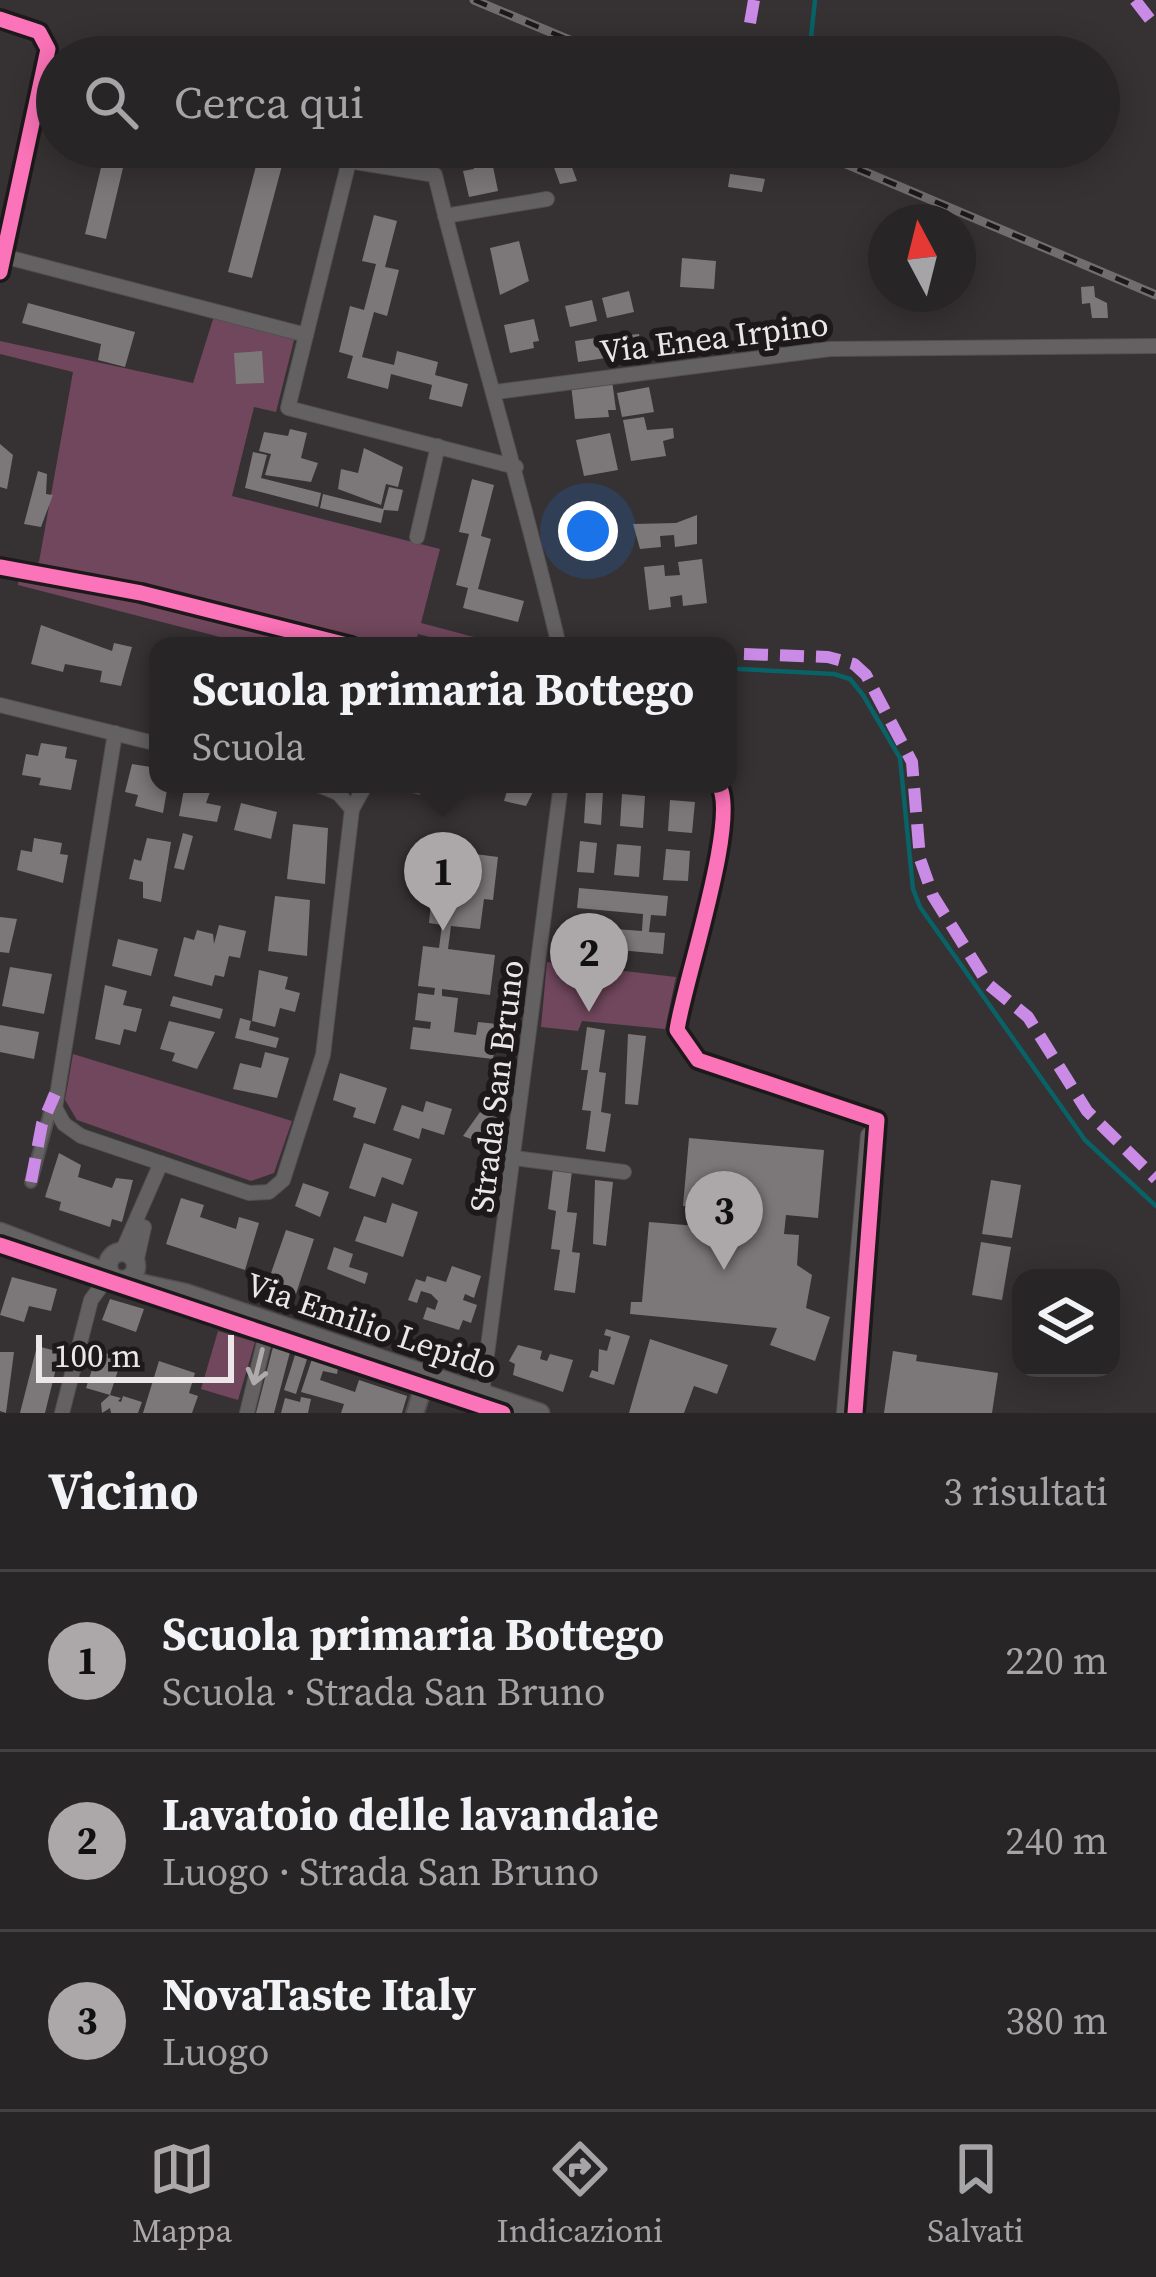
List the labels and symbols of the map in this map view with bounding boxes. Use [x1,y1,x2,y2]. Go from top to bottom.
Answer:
north arrow [868,204,976,312]
street label: Via Enea Irpino [597,301,831,374]
your location [558,501,618,561]
pin: 1 [404,832,482,931]
pin: 2 [550,913,628,1012]
street label: Strada San Bruno [459,957,534,1215]
pin: 3 [685,1171,763,1270]
street label: Via Emilio Lepido [240,1261,503,1389]
scale bar [36,1329,234,1382]
one-way arrow [246,1348,268,1386]

